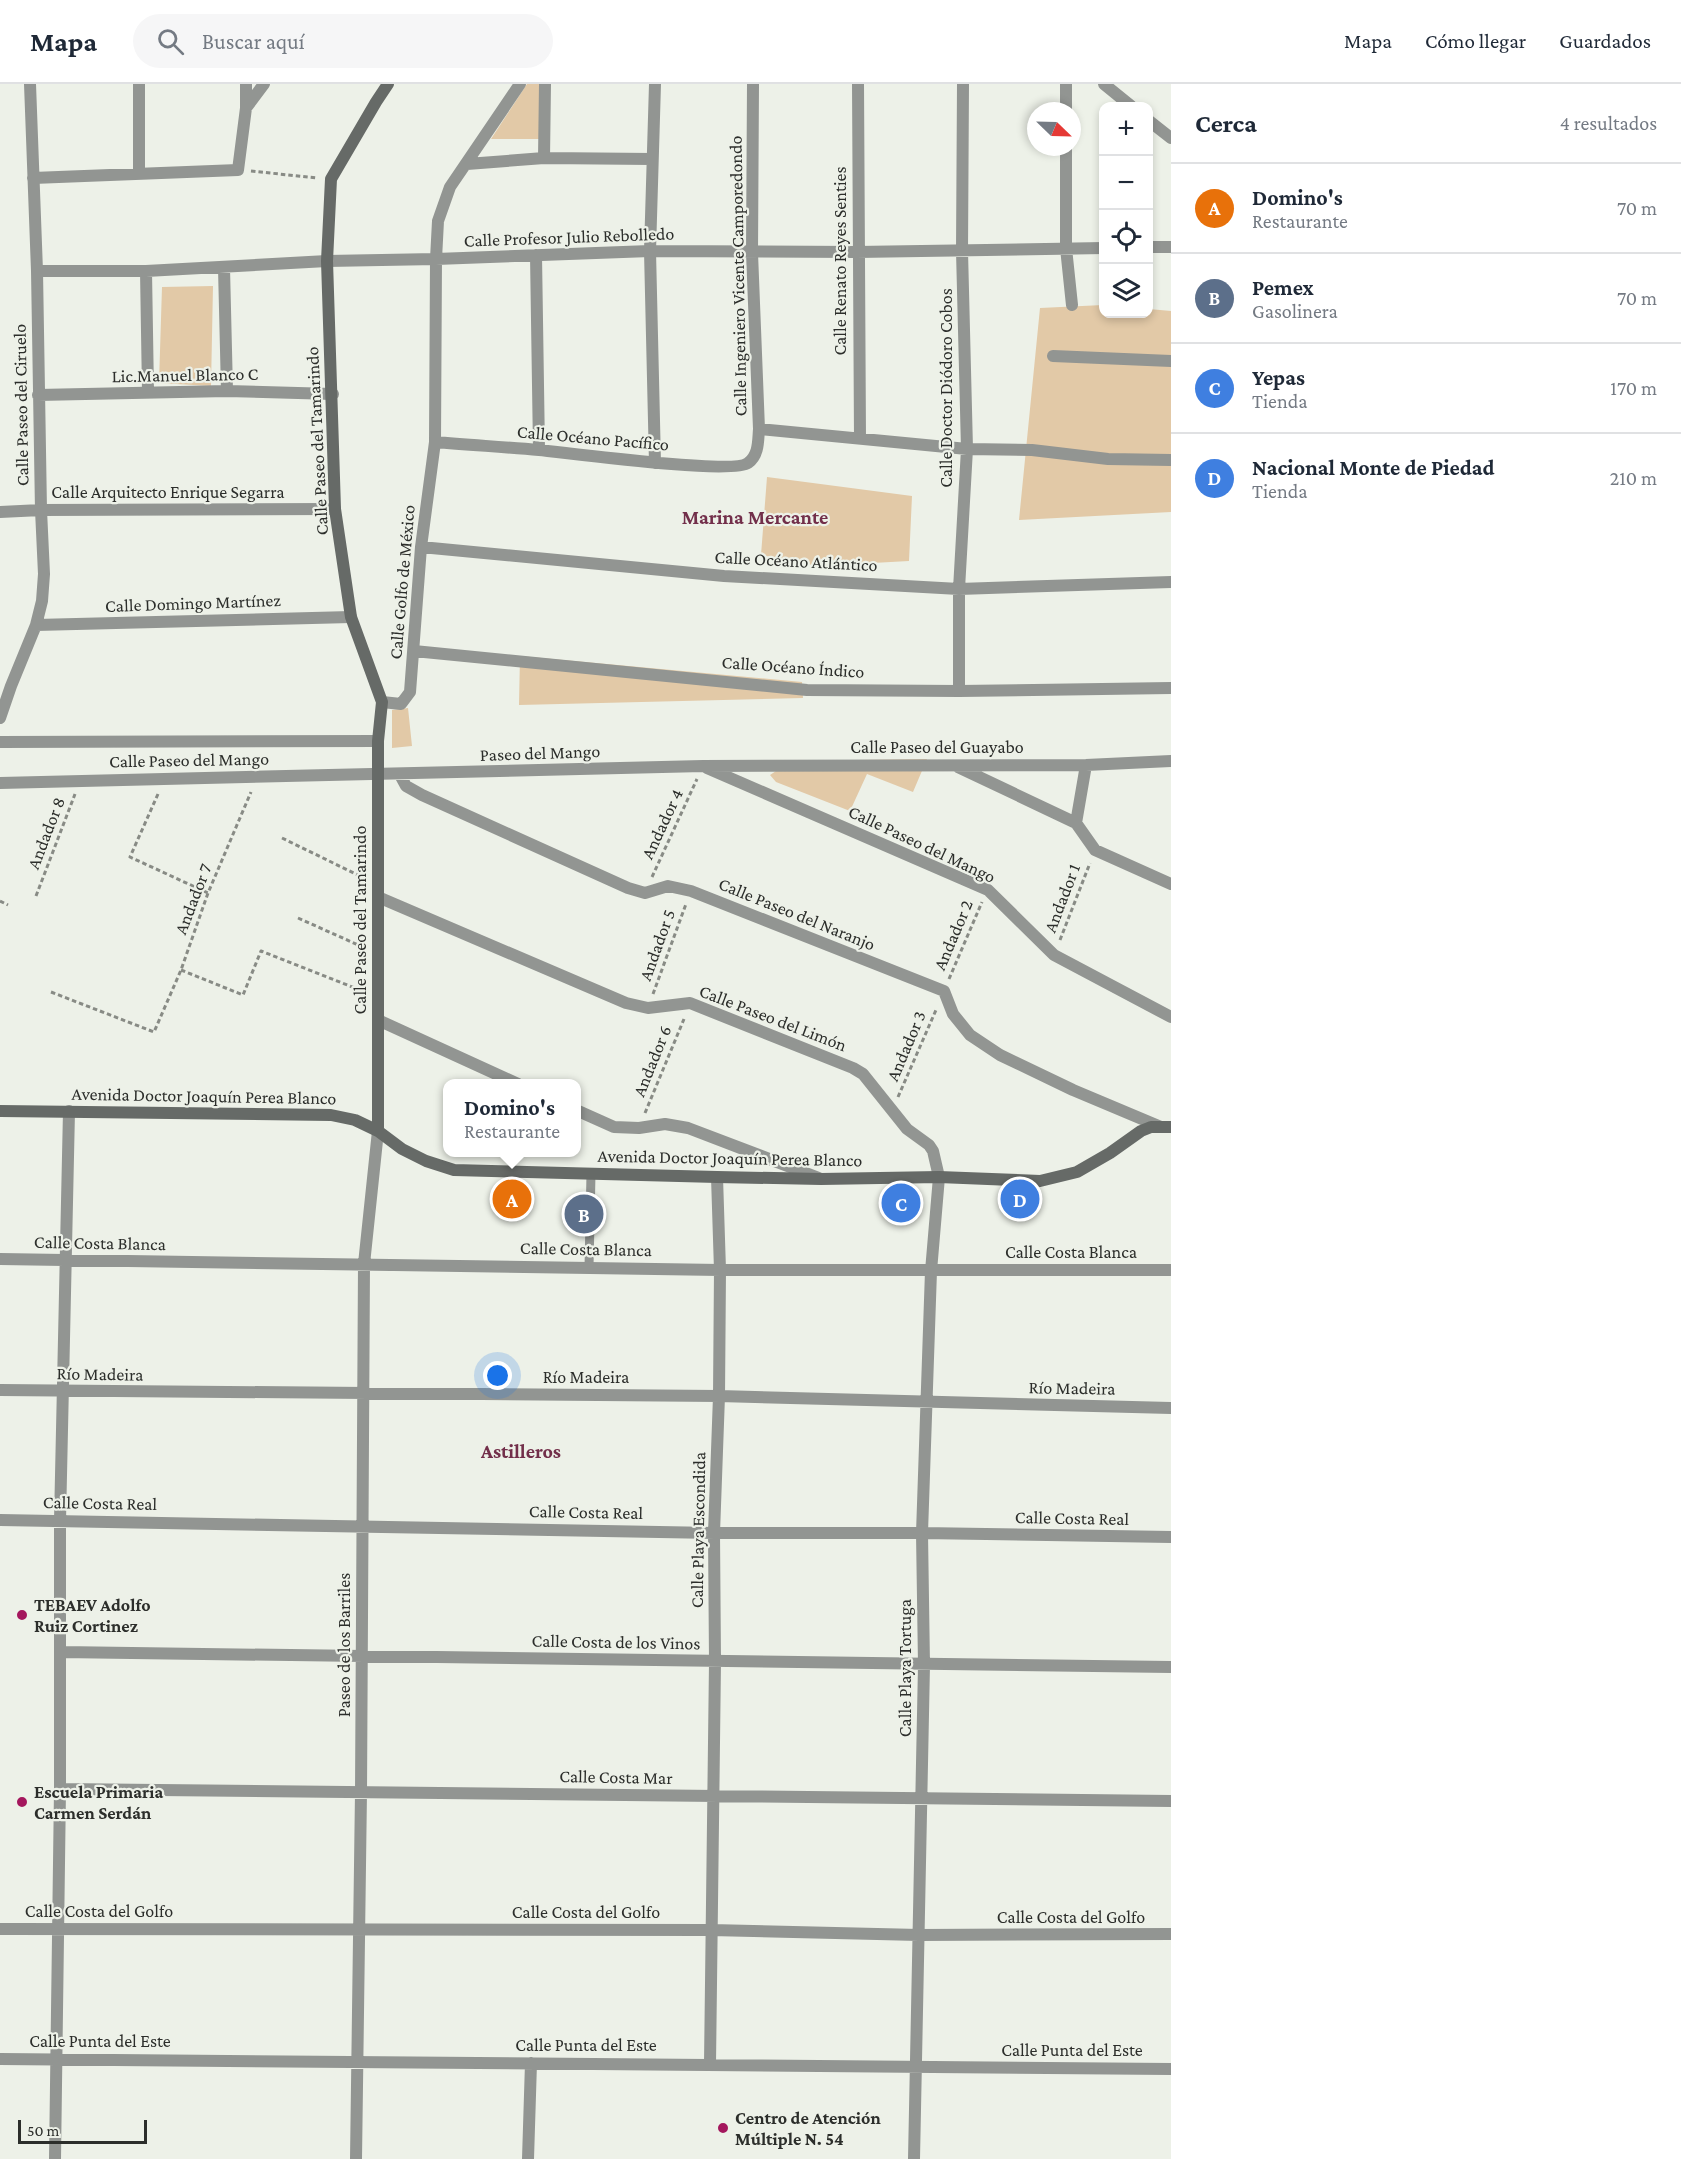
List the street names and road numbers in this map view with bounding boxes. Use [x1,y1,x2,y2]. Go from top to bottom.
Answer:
street label: Calle Ingeniero Vicente Camporedondo [726,135,750,417]
street label: Calle Renato Reyes Senties [830,166,850,356]
street label: Calle Profesor Julio Rebolledo [463,223,675,251]
street label: Calle Doctor Diódoro Cobos [936,288,956,488]
street label: Calle Paseo del Ciruelo [10,324,32,486]
street label: Calle Paseo del Tamarindo [302,346,332,536]
street label: Lic.Manuel Blanco C [112,364,259,386]
street label: Calle Océano Pacífico [516,421,670,455]
street label: Calle Arquitecto Enrique Segarra [51,482,285,502]
street label: Calle Golfo de México [385,504,419,660]
street label: Calle Océano Atlántico [714,547,878,575]
street label: Calle Domingo Martínez [105,590,282,616]
street label: Calle Océano Índico [721,652,865,682]
street label: Calle Paseo del Guayabo [850,737,1024,757]
street label: Paseo del Mango [480,741,601,765]
street label: Calle Paseo del Mango [109,749,269,771]
street label: Andador 4 [637,786,687,862]
street label: Andador 8 [23,794,69,872]
street label: Calle Paseo del Mango [845,801,999,887]
street label: Calle Paseo del Tamarindo [350,825,370,1014]
street label: Andador 7 [170,861,216,937]
street label: Andador 1 [1040,861,1084,935]
street label: Calle Paseo del Naranjo [715,873,878,955]
street label: Andador 2 [929,897,977,973]
street label: Andador 5 [635,907,679,983]
street label: Calle Paseo del Limón [696,981,850,1055]
street label: Andador 3 [882,1008,930,1084]
street label: Andador 6 [629,1022,675,1100]
street label: Avenida Doctor Joaquín Perea Blanco [72,1084,337,1108]
street label: Avenida Doctor Joaquín Perea Blanco [598,1146,863,1170]
street label: Calle Costa Blanca [34,1232,166,1254]
street label: Calle Costa Blanca [520,1238,652,1260]
street label: Calle Costa Blanca [1005,1242,1137,1262]
street label: Río Madeira [56,1363,144,1385]
street label: Río Madeira [543,1367,629,1387]
street label: Río Madeira [1028,1377,1116,1399]
street label: Calle Playa Escondida [687,1452,709,1608]
street label: Calle Costa Real [43,1492,158,1514]
street label: Calle Costa Real [529,1501,644,1523]
street label: Calle Costa Real [1015,1507,1130,1529]
street label: Paseo de los Barriles [334,1573,354,1717]
street label: Calle Playa Tortuga [895,1599,915,1737]
street label: Calle Costa de los Vinos [531,1631,701,1653]
street label: Calle Costa Mar [559,1766,673,1788]
street label: Calle Costa del Golfo [25,1901,173,1921]
street label: Calle Costa del Golfo [512,1902,660,1922]
street label: Calle Costa del Golfo [997,1907,1145,1927]
street label: Calle Punta del Este [29,2031,171,2051]
street label: Calle Punta del Este [515,2035,657,2055]
street label: Calle Punta del Este [1001,2040,1143,2060]

